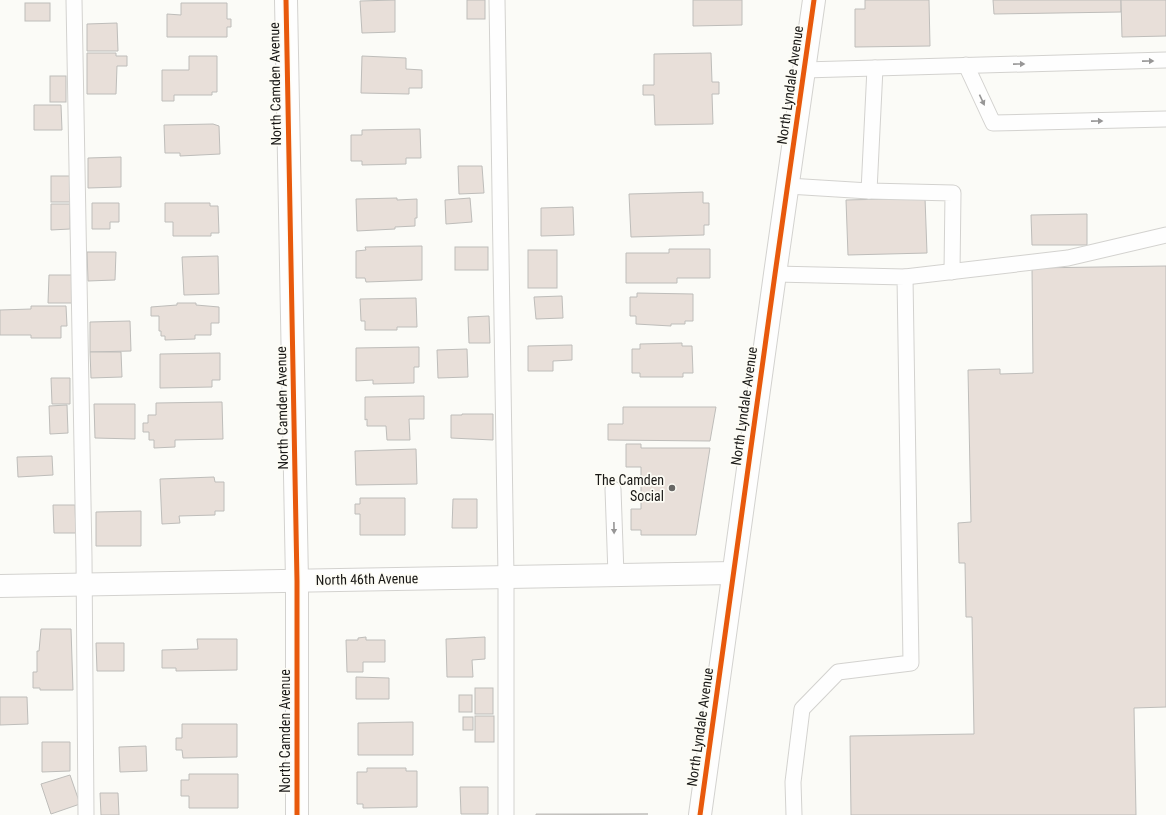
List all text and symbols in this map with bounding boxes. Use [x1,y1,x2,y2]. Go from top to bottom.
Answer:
street label: North Camden Avenue [266,22,284,146]
street label: North Lyndale Avenue [774,24,806,145]
one-way arrow [1142,58,1155,64]
one-way arrow [1013,60,1025,67]
one-way arrow [979,94,985,106]
one-way arrow [1091,118,1104,124]
street label: North Lyndale Avenue [728,345,760,466]
street label: North Camden Avenue [273,346,291,470]
place label: The Camden Social [595,472,664,504]
marker: The Camden Social [667,483,677,493]
one-way arrow [610,522,617,534]
street label: North 46th Avenue [316,570,419,588]
street label: North Lyndale Avenue [684,666,716,787]
street label: North Camden Avenue [277,669,293,793]

